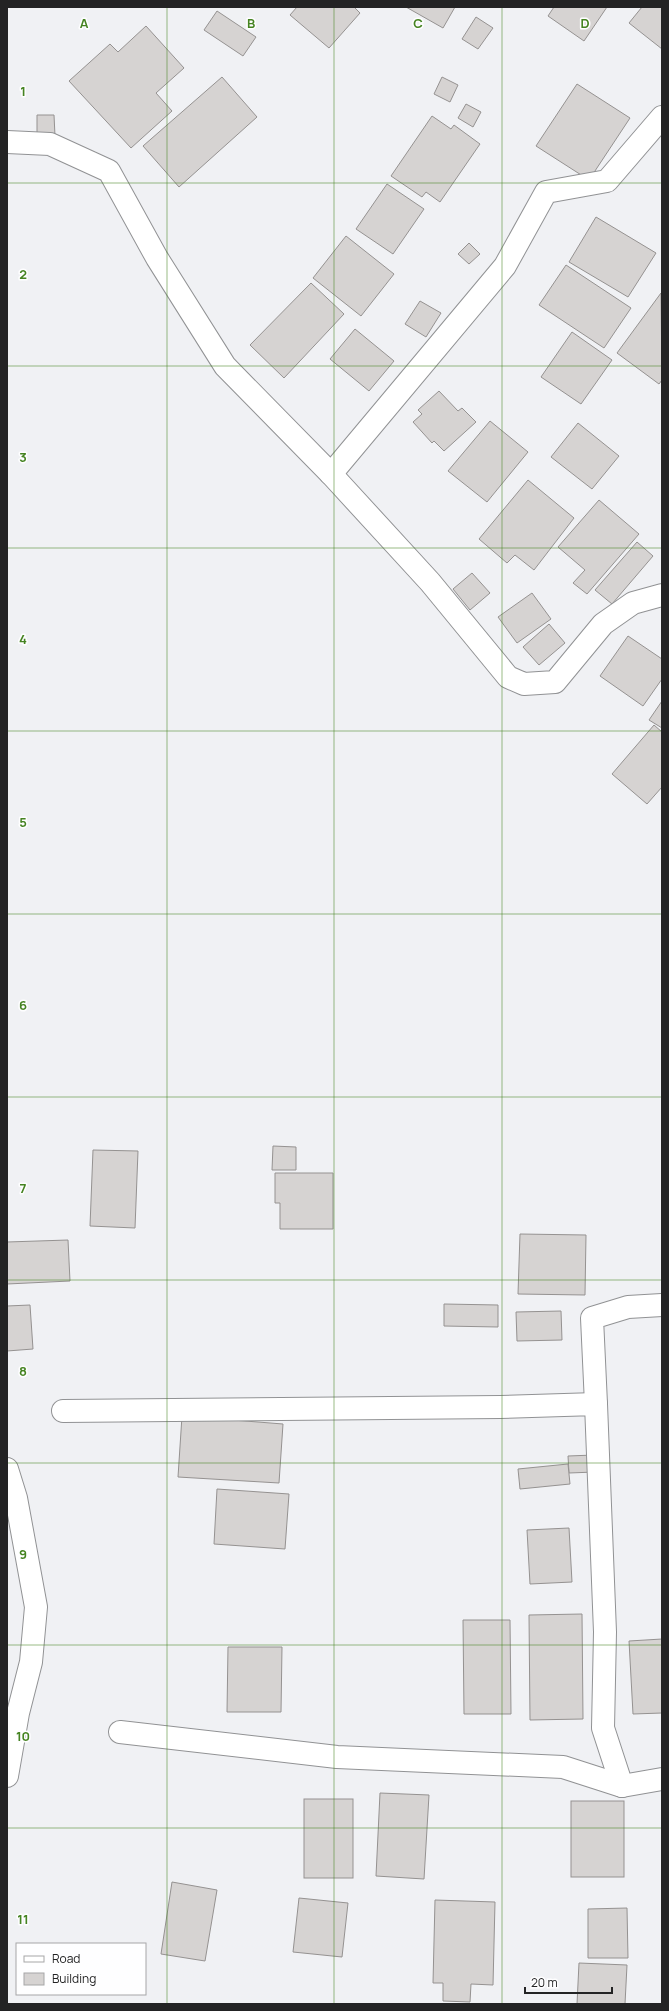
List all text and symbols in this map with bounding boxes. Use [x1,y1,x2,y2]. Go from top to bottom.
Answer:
text: A [80,14,89,32]
text: B [247,14,255,32]
text: C [413,14,423,32]
text: D [580,14,590,32]
text: 1 [20,82,26,100]
text: 2 [19,265,27,283]
text: 3 [19,448,27,466]
text: 4 [19,630,27,648]
text: 5 [19,813,27,831]
text: 6 [19,996,27,1014]
text: 7 [20,1179,27,1197]
text: 8 [19,1362,27,1380]
text: 9 [19,1545,27,1563]
text: 10 [16,1727,30,1745]
text: 11 [17,1910,29,1928]
legend [16,1943,146,1995]
text: Road [52,1950,80,1967]
scale bar [525,1969,612,1995]
text: Building [52,1970,96,1987]
text: 20 m [531,1974,558,1991]

